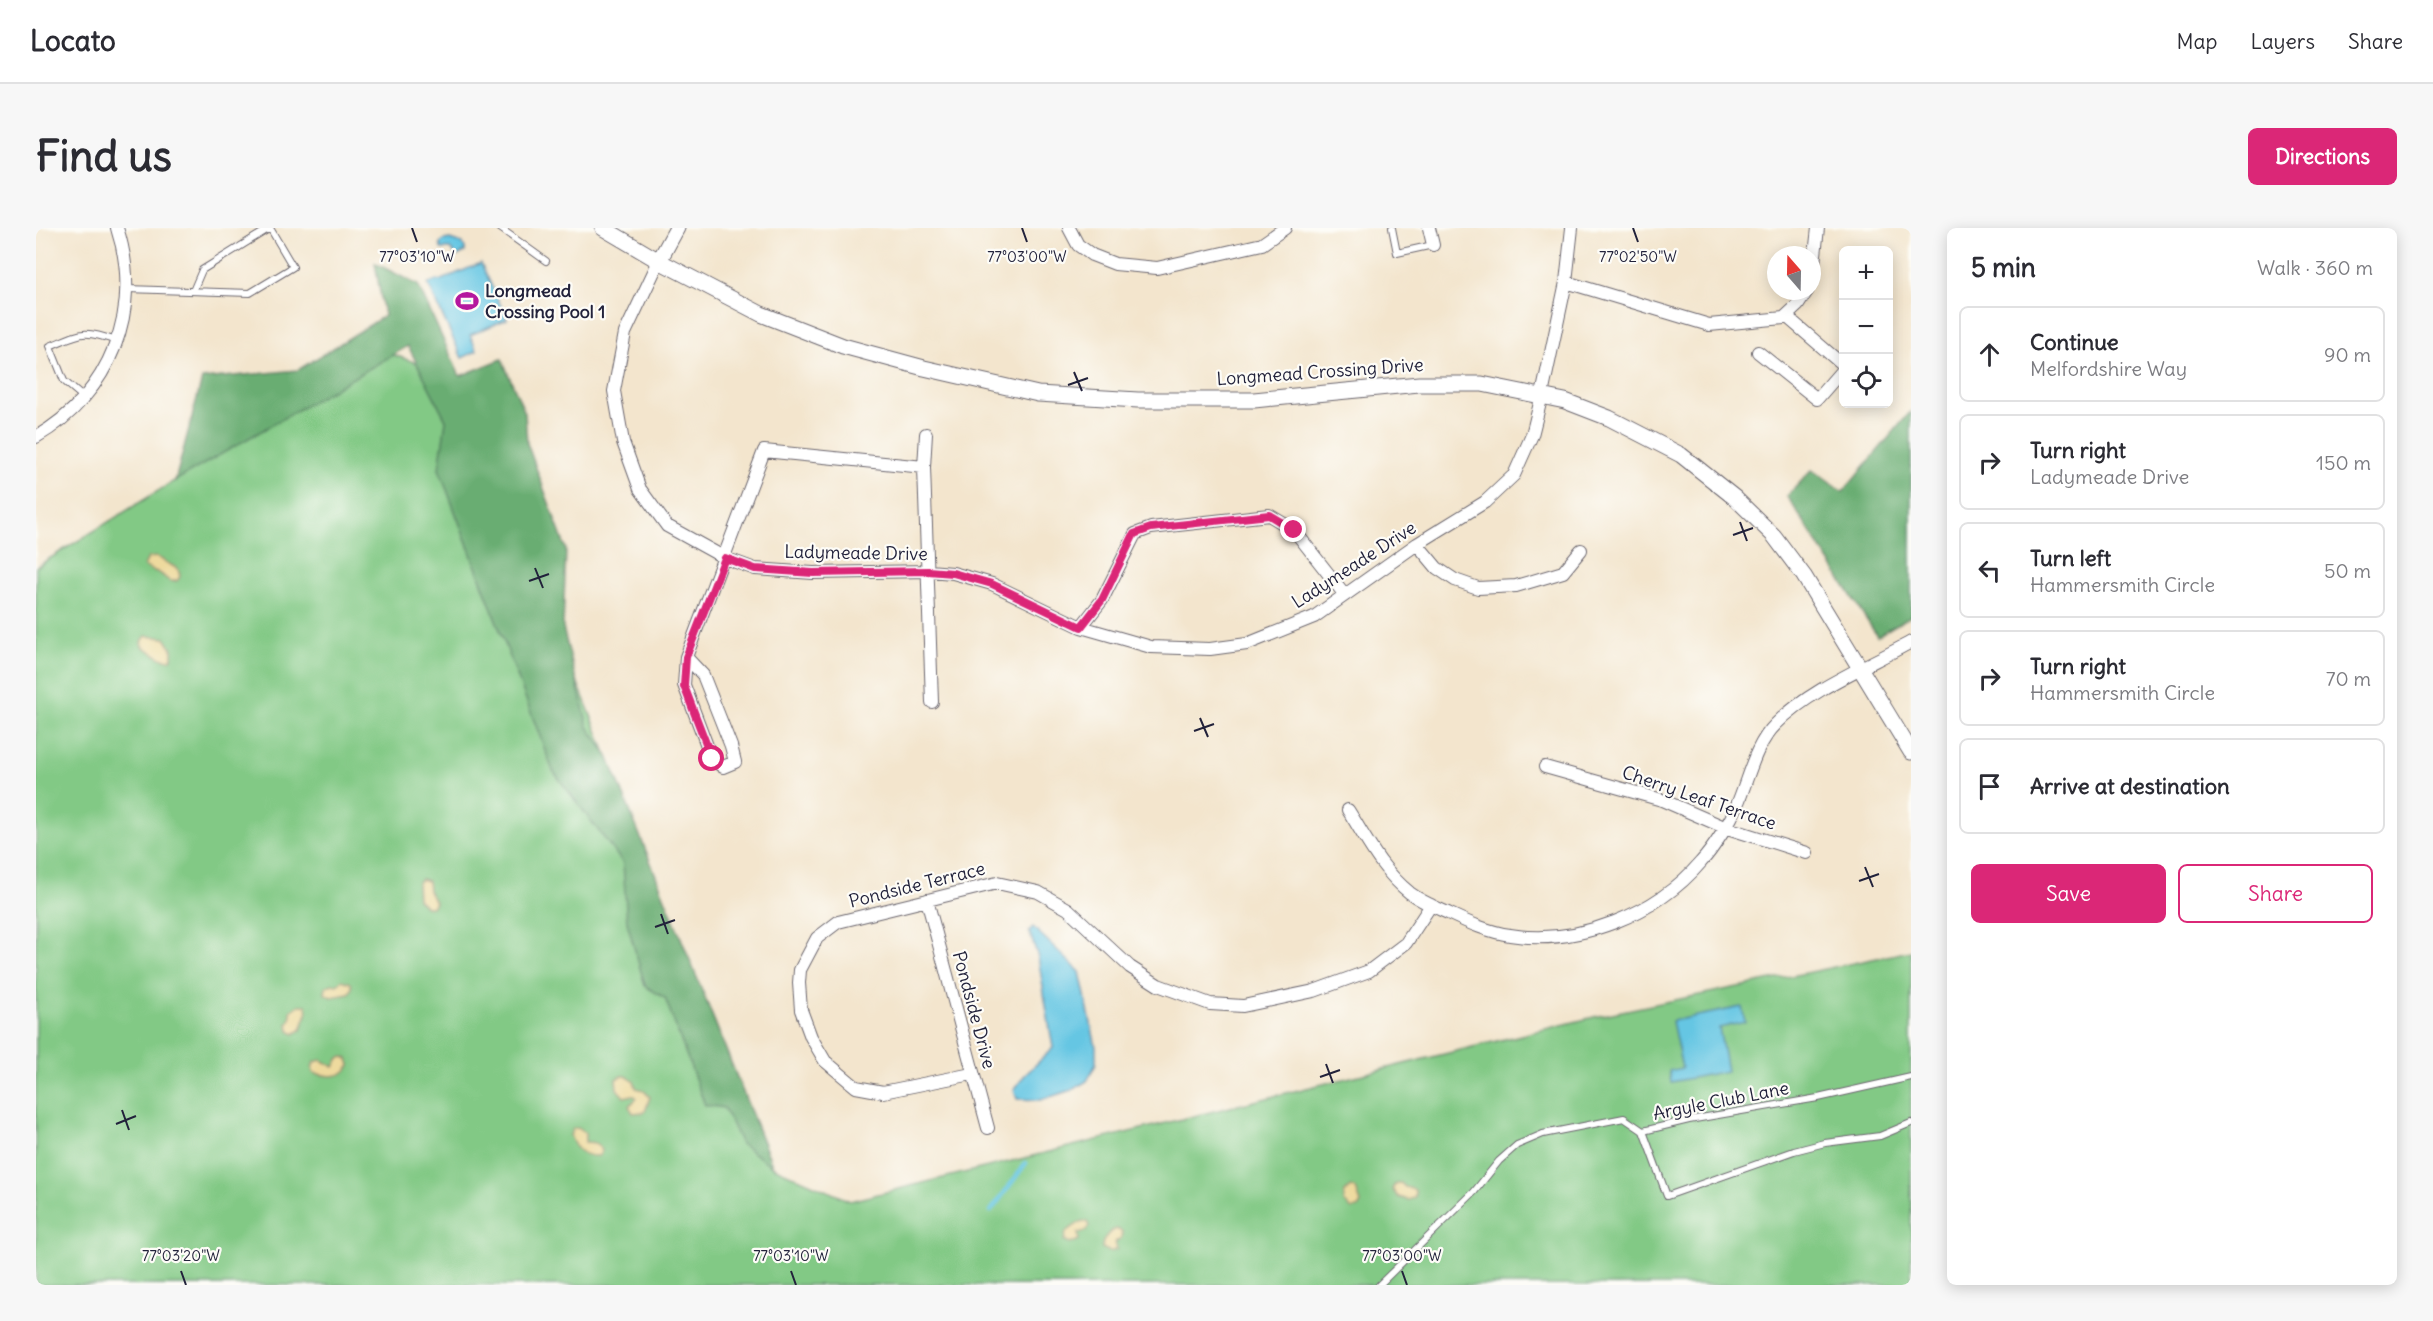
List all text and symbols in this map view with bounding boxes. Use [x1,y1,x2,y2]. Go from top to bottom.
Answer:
text: Locato [30,23,116,59]
text: Map [2177,28,2217,55]
text: Layers [2250,28,2315,55]
text: Share [2348,28,2403,55]
button: Directions [2248,128,2397,185]
text: Find us [36,130,172,182]
north arrow [1767,246,1821,300]
map controls [1839,246,1893,408]
button: + [1839,246,1893,300]
text: 77°03'10"W [379,247,455,266]
text: 77°03'00"W [987,247,1067,266]
text: 77°02'50"W [1599,247,1677,266]
text: 5 min [1971,251,2036,284]
text: Walk · 360 m [2257,255,2373,280]
place label: Longmead Crossing Pool 1 [485,279,605,323]
sports icon: Longmead Crossing Pool 1 [454,288,480,314]
button: − [1839,300,1893,354]
text: Continue [2030,328,2119,356]
icon: ahead [1973,338,2006,371]
text: 90 m [2324,342,2371,367]
street label: Longmead Crossing Drive [1216,353,1424,390]
button: locate [1839,354,1893,408]
text: Melfordshire Way [2030,356,2187,381]
text: Turn right [2030,436,2126,464]
icon: right [1973,446,2006,479]
text: 150 m [2316,450,2371,475]
text: Ladymeade Drive [2030,464,2189,489]
route end [1280,516,1306,542]
street label: Ladymeade Drive [1287,516,1420,613]
street label: Ladymeade Drive [784,540,928,565]
text: Turn left [2030,544,2111,572]
icon: left [1973,554,2006,587]
text: 50 m [2324,558,2371,583]
text: Hammersmith Circle [2030,572,2215,597]
text: Turn right [2030,652,2126,680]
icon: right [1973,662,2006,695]
text: 70 m [2326,666,2371,691]
text: Hammersmith Circle [2030,680,2215,705]
route start [698,745,724,771]
street label: Cherry Leaf Terrace [1619,760,1779,835]
icon: arrive [1973,770,2006,803]
text: Arrive at destination [2030,772,2230,800]
street label: Pondside Terrace [846,857,987,913]
button: Save [1971,864,2166,923]
button: Share [2178,864,2373,923]
street label: Pondside Drive [948,949,1001,1071]
street label: Argyle Club Lane [1651,1076,1791,1125]
text: 77°03'20"W [142,1246,220,1265]
text: 77°03'10"W [753,1246,829,1265]
text: 77°03'00"W [1362,1246,1442,1265]

